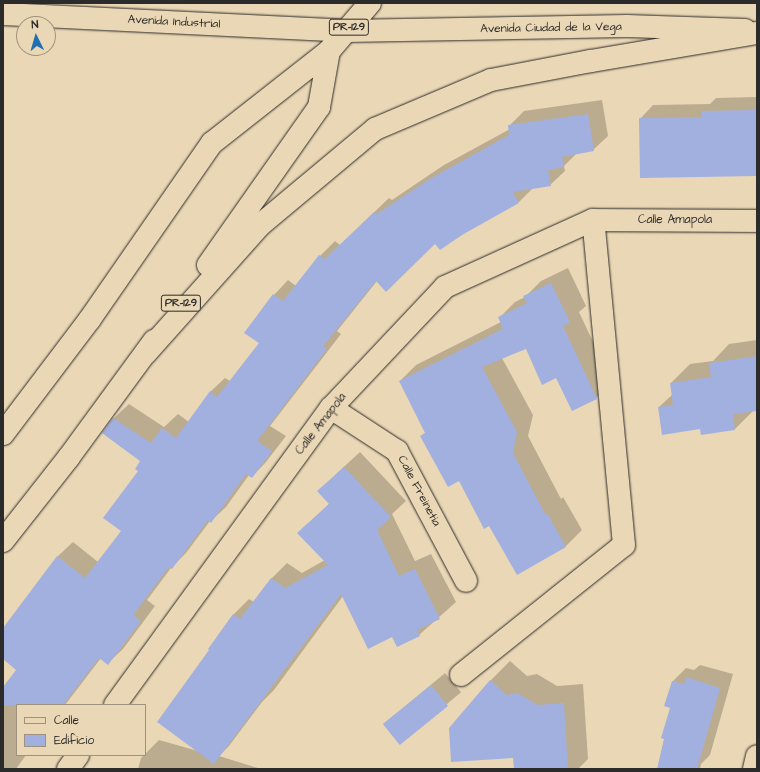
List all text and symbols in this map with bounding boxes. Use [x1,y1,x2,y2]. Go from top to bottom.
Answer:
street label: Avenida Industrial [127,12,221,32]
north arrow [16,16,56,56]
text: N [31,17,39,32]
road number: PR-129 [328,18,370,36]
street label: Avenida Ciudad de la Vega [480,20,622,36]
street label: Calle Amapola [638,213,712,227]
road number: PR-129 [160,294,202,312]
street label: Calle Amapola [292,390,350,458]
street label: Calle Freinetia [394,453,444,529]
legend [16,704,146,756]
text: Calle [54,712,79,729]
text: Edificio [54,732,94,749]

